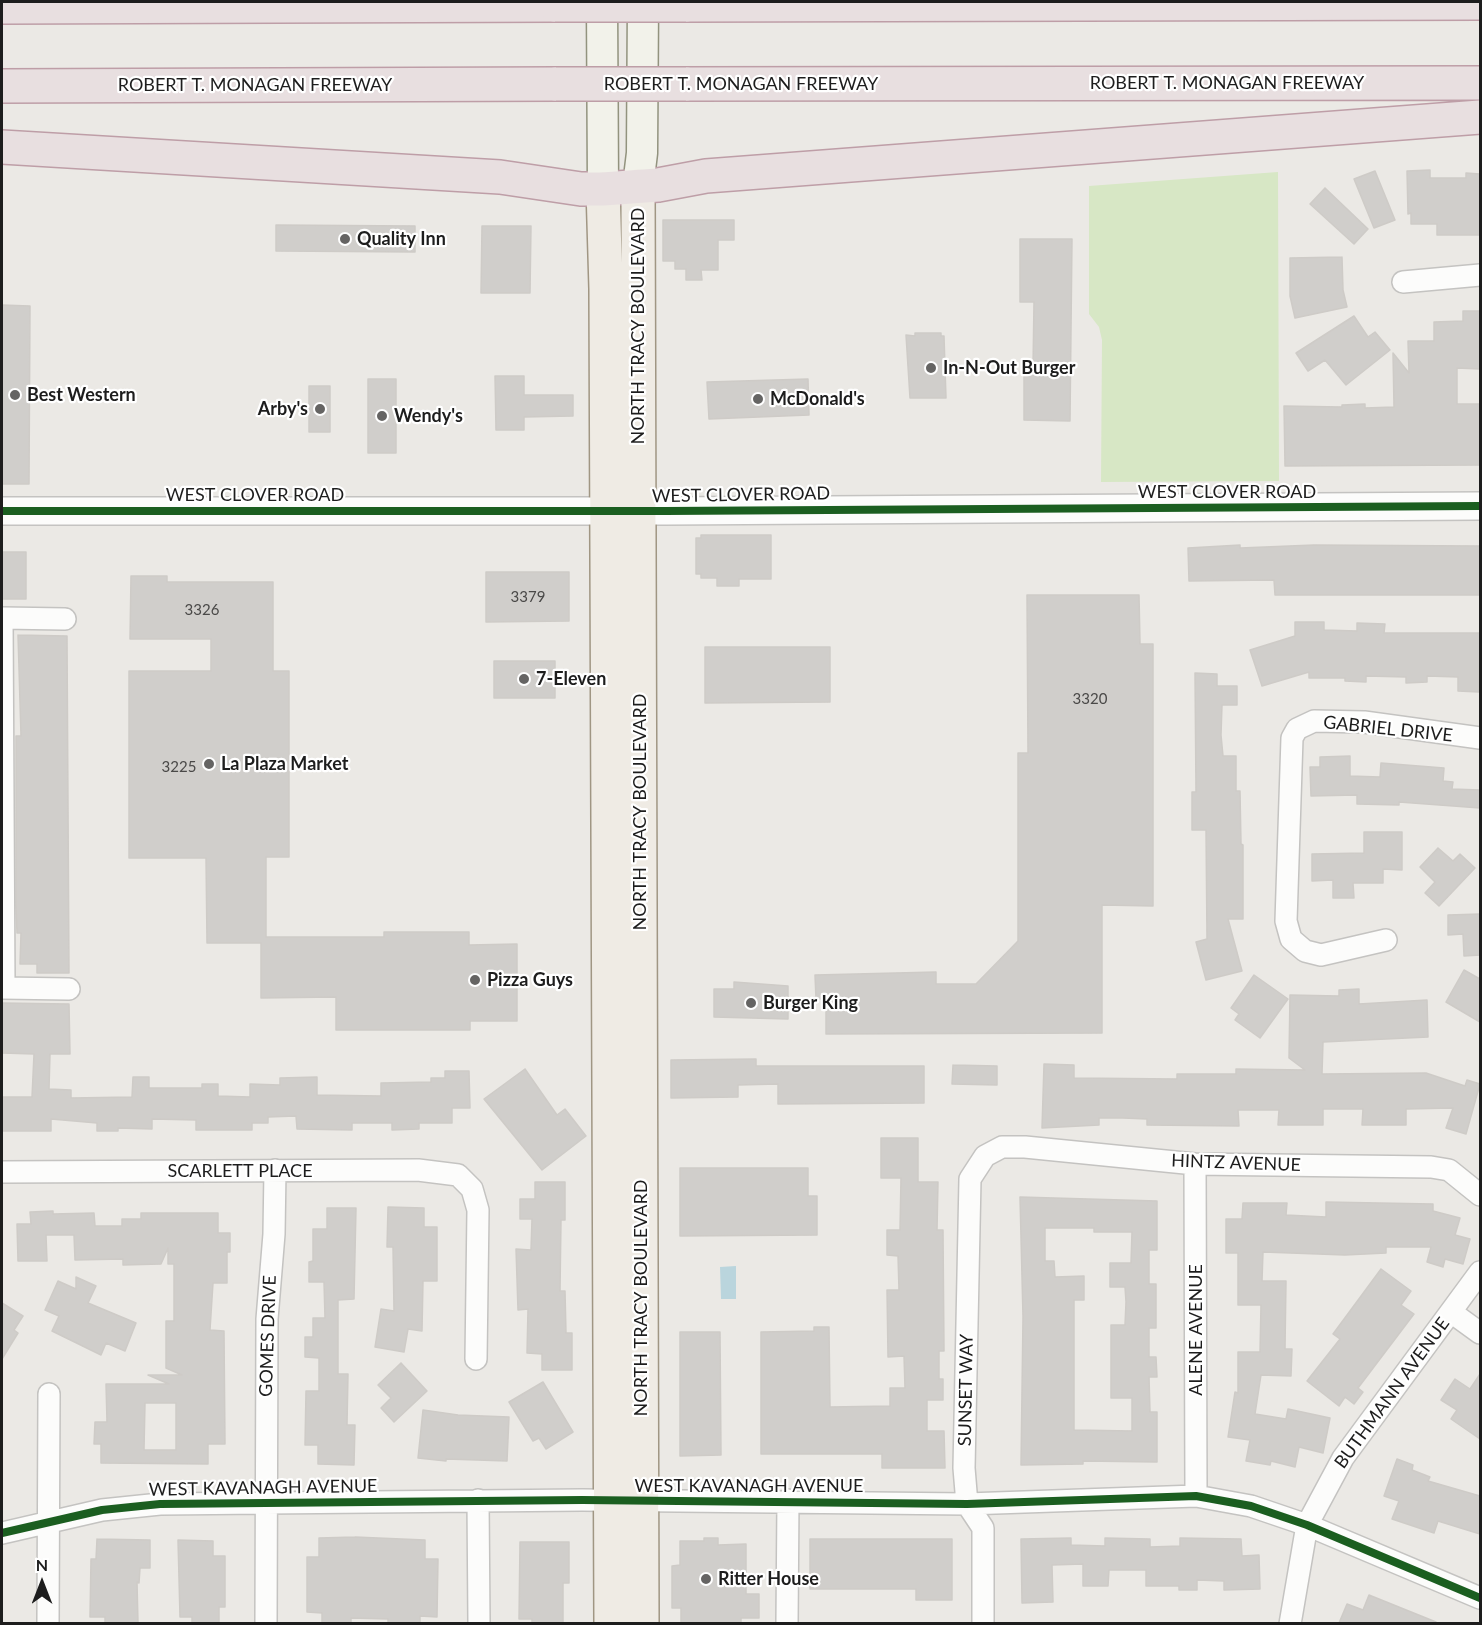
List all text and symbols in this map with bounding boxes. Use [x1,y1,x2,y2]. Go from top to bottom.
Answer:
street label: ROBERT T. MONAGAN FREEWAY [1090,72,1364,94]
street label: ROBERT T. MONAGAN FREEWAY [604,73,878,95]
street label: ROBERT T. MONAGAN FREEWAY [118,74,392,96]
street label: NORTH TRACY BOULEVARD [627,208,649,444]
place label: Quality Inn [357,228,446,250]
marker: Quality Inn [338,232,352,246]
place label: In-N-Out Burger [943,357,1075,379]
marker: In-N-Out Burger [924,361,938,375]
place label: Best Western [27,384,136,406]
marker: Best Western [8,388,22,402]
place label: McDonald's [770,388,865,410]
marker: McDonald's [751,392,765,406]
place label: Arby's [258,398,308,420]
marker: Arby's [313,402,327,416]
place label: Wendy's [394,405,463,427]
marker: Wendy's [375,409,389,423]
street label: WEST CLOVER ROAD [1138,481,1316,503]
street label: WEST CLOVER ROAD [652,483,830,507]
street label: WEST CLOVER ROAD [166,484,344,506]
house number: 3379 [511,588,545,606]
house number: 3326 [185,601,219,619]
place label: 7-Eleven [536,668,606,690]
marker: 7-Eleven [517,672,531,686]
house number: 3320 [1073,690,1107,708]
street label: NORTH TRACY BOULEVARD [629,694,651,930]
street label: GABRIEL DRIVE [1322,711,1454,747]
place label: La Plaza Market [221,753,348,775]
marker: La Plaza Market [202,757,216,771]
house number: 3225 [162,758,196,776]
place label: Pizza Guys [487,969,573,991]
marker: Pizza Guys [468,973,482,987]
place label: Burger King [763,992,858,1014]
marker: Burger King [744,996,758,1010]
street label: HINTZ AVENUE [1171,1150,1301,1176]
street label: SCARLETT PLACE [167,1160,313,1182]
street label: NORTH TRACY BOULEVARD [630,1180,652,1416]
street label: ALENE AVENUE [1185,1264,1207,1396]
street label: GOMES DRIVE [255,1275,281,1397]
street label: BUTHMANN AVENUE [1330,1313,1454,1473]
street label: SUNSET WAY [954,1334,978,1446]
street label: WEST KAVANAGH AVENUE [148,1475,378,1501]
street label: WEST KAVANAGH AVENUE [635,1475,863,1497]
north arrow [12,1553,72,1613]
text: N [36,1555,48,1574]
place label: Ritter House [718,1568,819,1590]
marker: Ritter House [699,1572,713,1586]

